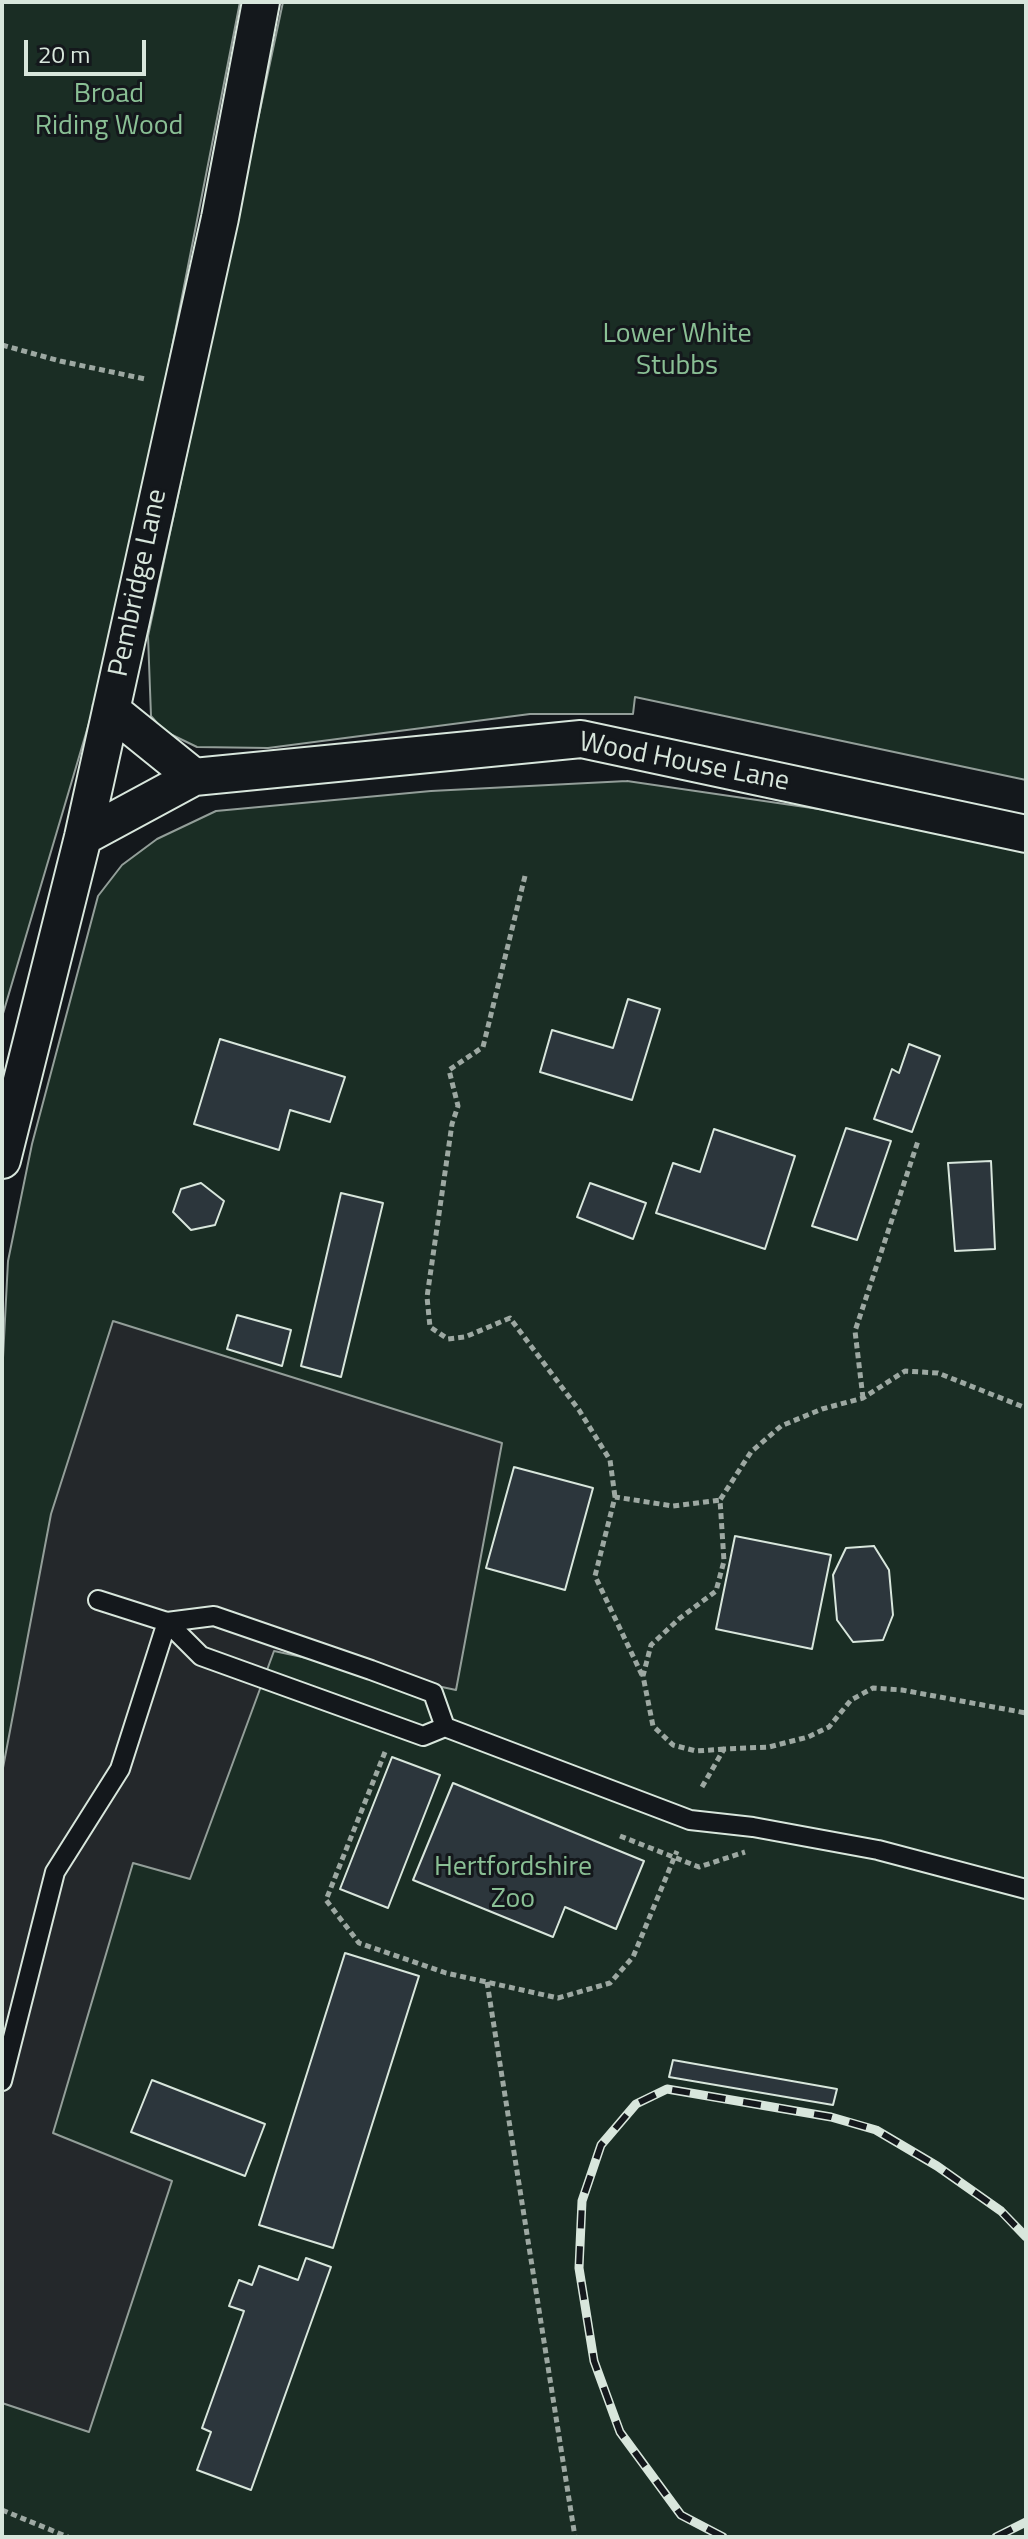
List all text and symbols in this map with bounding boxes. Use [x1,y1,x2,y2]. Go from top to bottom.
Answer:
scale bar [28,24,150,74]
text: 20 m [38,36,90,72]
park label: Broad Riding Wood [35,78,183,144]
park label: Lower White Stubbs [602,318,752,384]
street label: Pembridge Lane [103,486,175,680]
street label: Wood House Lane [576,726,792,800]
park label: Hertfordshire Zoo [434,1851,592,1917]

